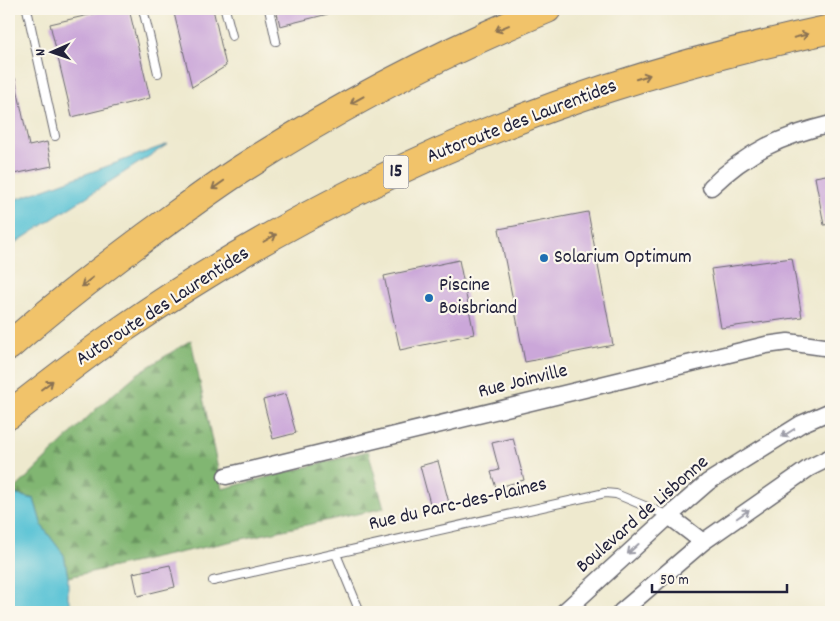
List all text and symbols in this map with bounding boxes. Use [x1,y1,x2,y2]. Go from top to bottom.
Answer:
one-way arrow [495,23,510,33]
north arrow [28,28,78,78]
one-way arrow [792,30,808,40]
text: N [31,48,51,56]
one-way arrow [635,71,651,81]
street label: Autoroute des Laurentides [423,73,621,171]
one-way arrow [349,95,364,105]
road number: 15 [384,156,408,188]
one-way arrow [211,180,225,190]
one-way arrow [262,232,276,242]
street label: Autoroute des Laurentides [71,240,255,374]
place label: Solarium Optimum [554,244,692,272]
marker: Solarium Optimum [538,252,550,264]
place label: Piscine Boisbriand [439,272,517,323]
one-way arrow [81,276,94,287]
marker: Piscine Boisbriand [423,292,435,304]
street label: Rue Joinville [475,357,571,407]
one-way arrow [40,380,53,391]
one-way arrow [781,428,795,438]
street label: Boulevard de Lisbonne [571,449,716,581]
street label: Rue du Parc-des-Plaines [366,471,550,539]
one-way arrow [735,509,749,519]
one-way arrow [626,543,639,555]
scale bar [652,561,788,593]
text: 50 m [660,570,689,592]

